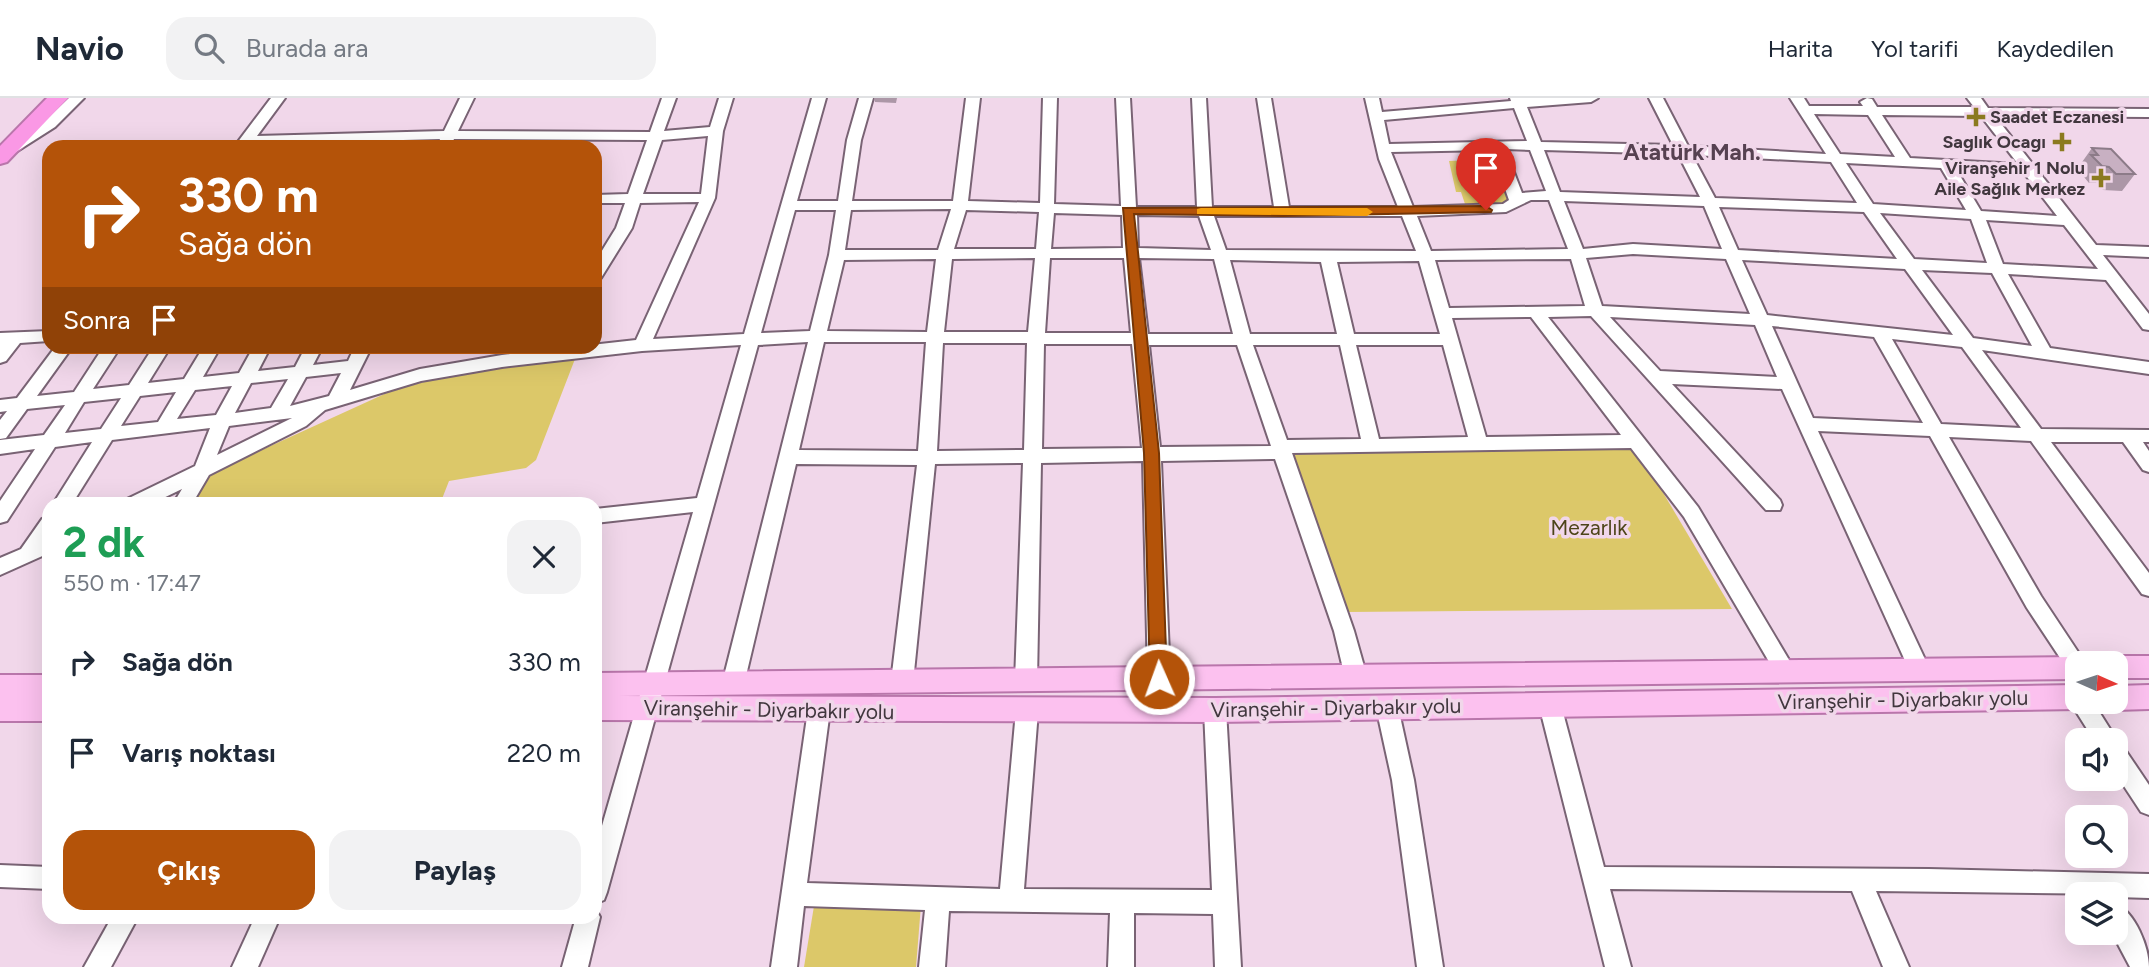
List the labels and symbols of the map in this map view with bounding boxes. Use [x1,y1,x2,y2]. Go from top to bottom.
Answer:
place label: Saadet Eczanesi [1990,106,2124,128]
marker: Saadet Eczanesi [1968,109,1984,125]
place label: Saglık Ocagı [1942,131,2046,153]
marker: Saglık Ocagı [2052,132,2072,152]
pin [1456,138,1516,210]
district label: Atatürk Mah. [1623,138,1761,166]
place label: Viranşehir 1 Nolu Aile Sağlık Merkez [1934,157,2085,200]
marker: Viranşehir 1 Nolu Aile Sağlık Merkez [2091,168,2111,188]
park label: Mezarlık [1550,515,1628,540]
position arrow [1122,642,1196,716]
north arrow [2065,651,2128,714]
street label: Viranşehir - Diyarbakır yolu [1777,685,2029,714]
street label: Viranşehir - Diyarbakır yolu [1210,693,1462,722]
street label: Viranşehir - Diyarbakır yolu [643,695,895,724]

